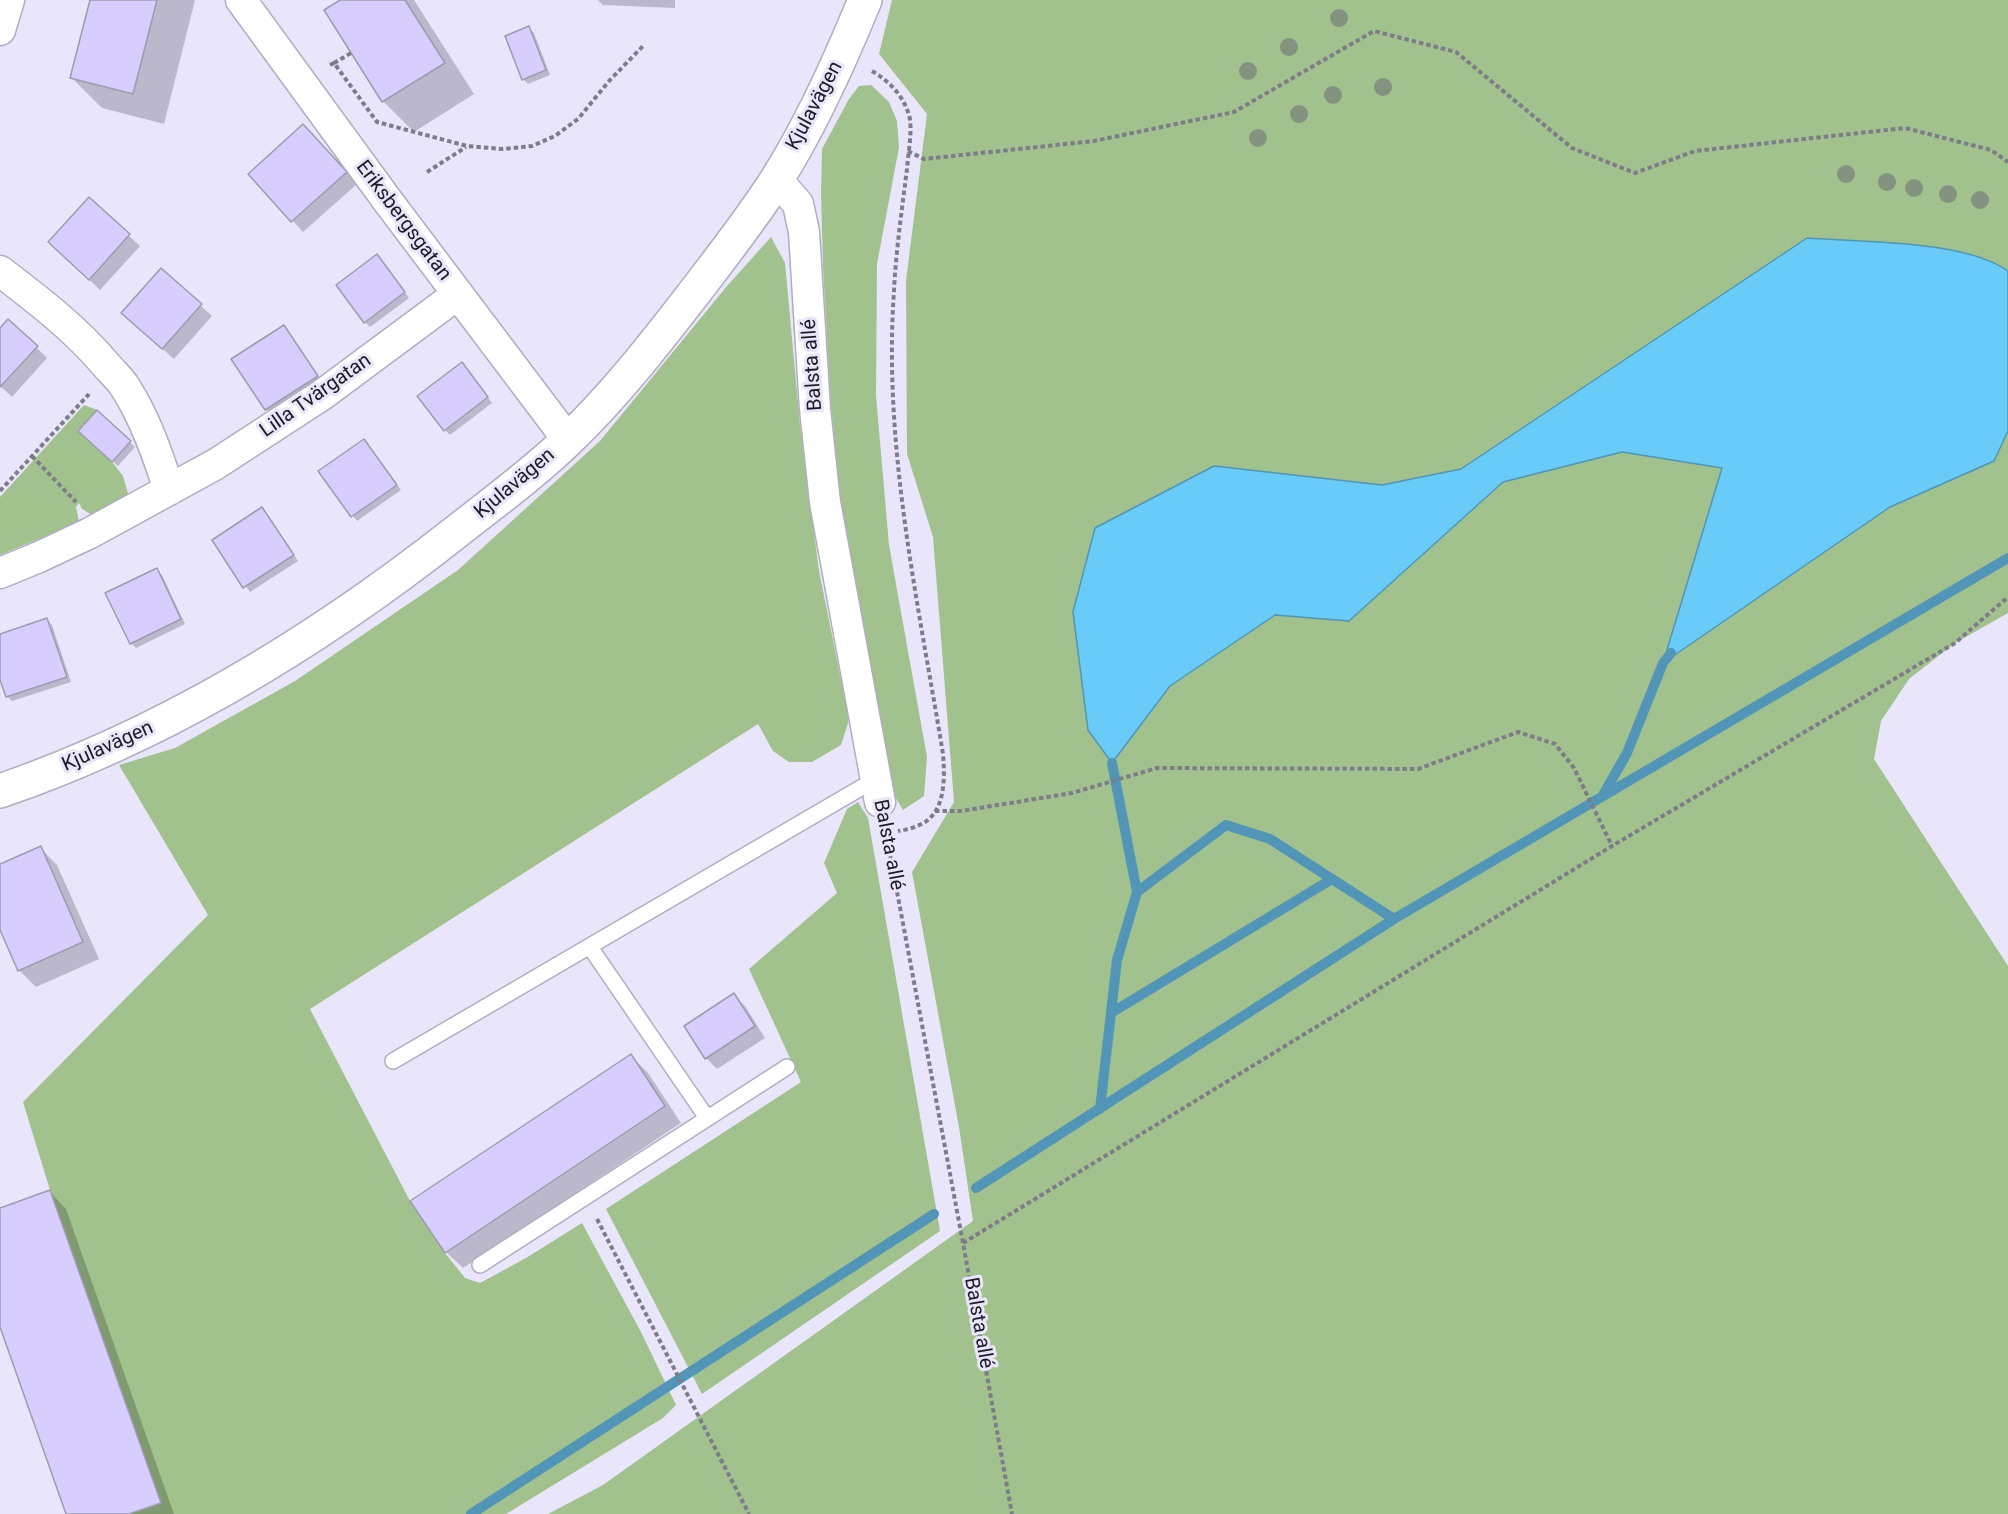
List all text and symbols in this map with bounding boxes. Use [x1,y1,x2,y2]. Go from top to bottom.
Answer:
street label: Kjulavägen [782,57,848,155]
street label: Eriksbergsgatan [350,156,456,286]
street label: Balsta allé [798,318,828,412]
street label: Lilla Tvärgatan [256,349,376,443]
street label: Kjulavägen [470,444,560,524]
street label: Kjulavägen [59,716,157,778]
street label: Balsta allé [867,797,909,893]
street label: Balsta allé [958,1276,998,1370]

